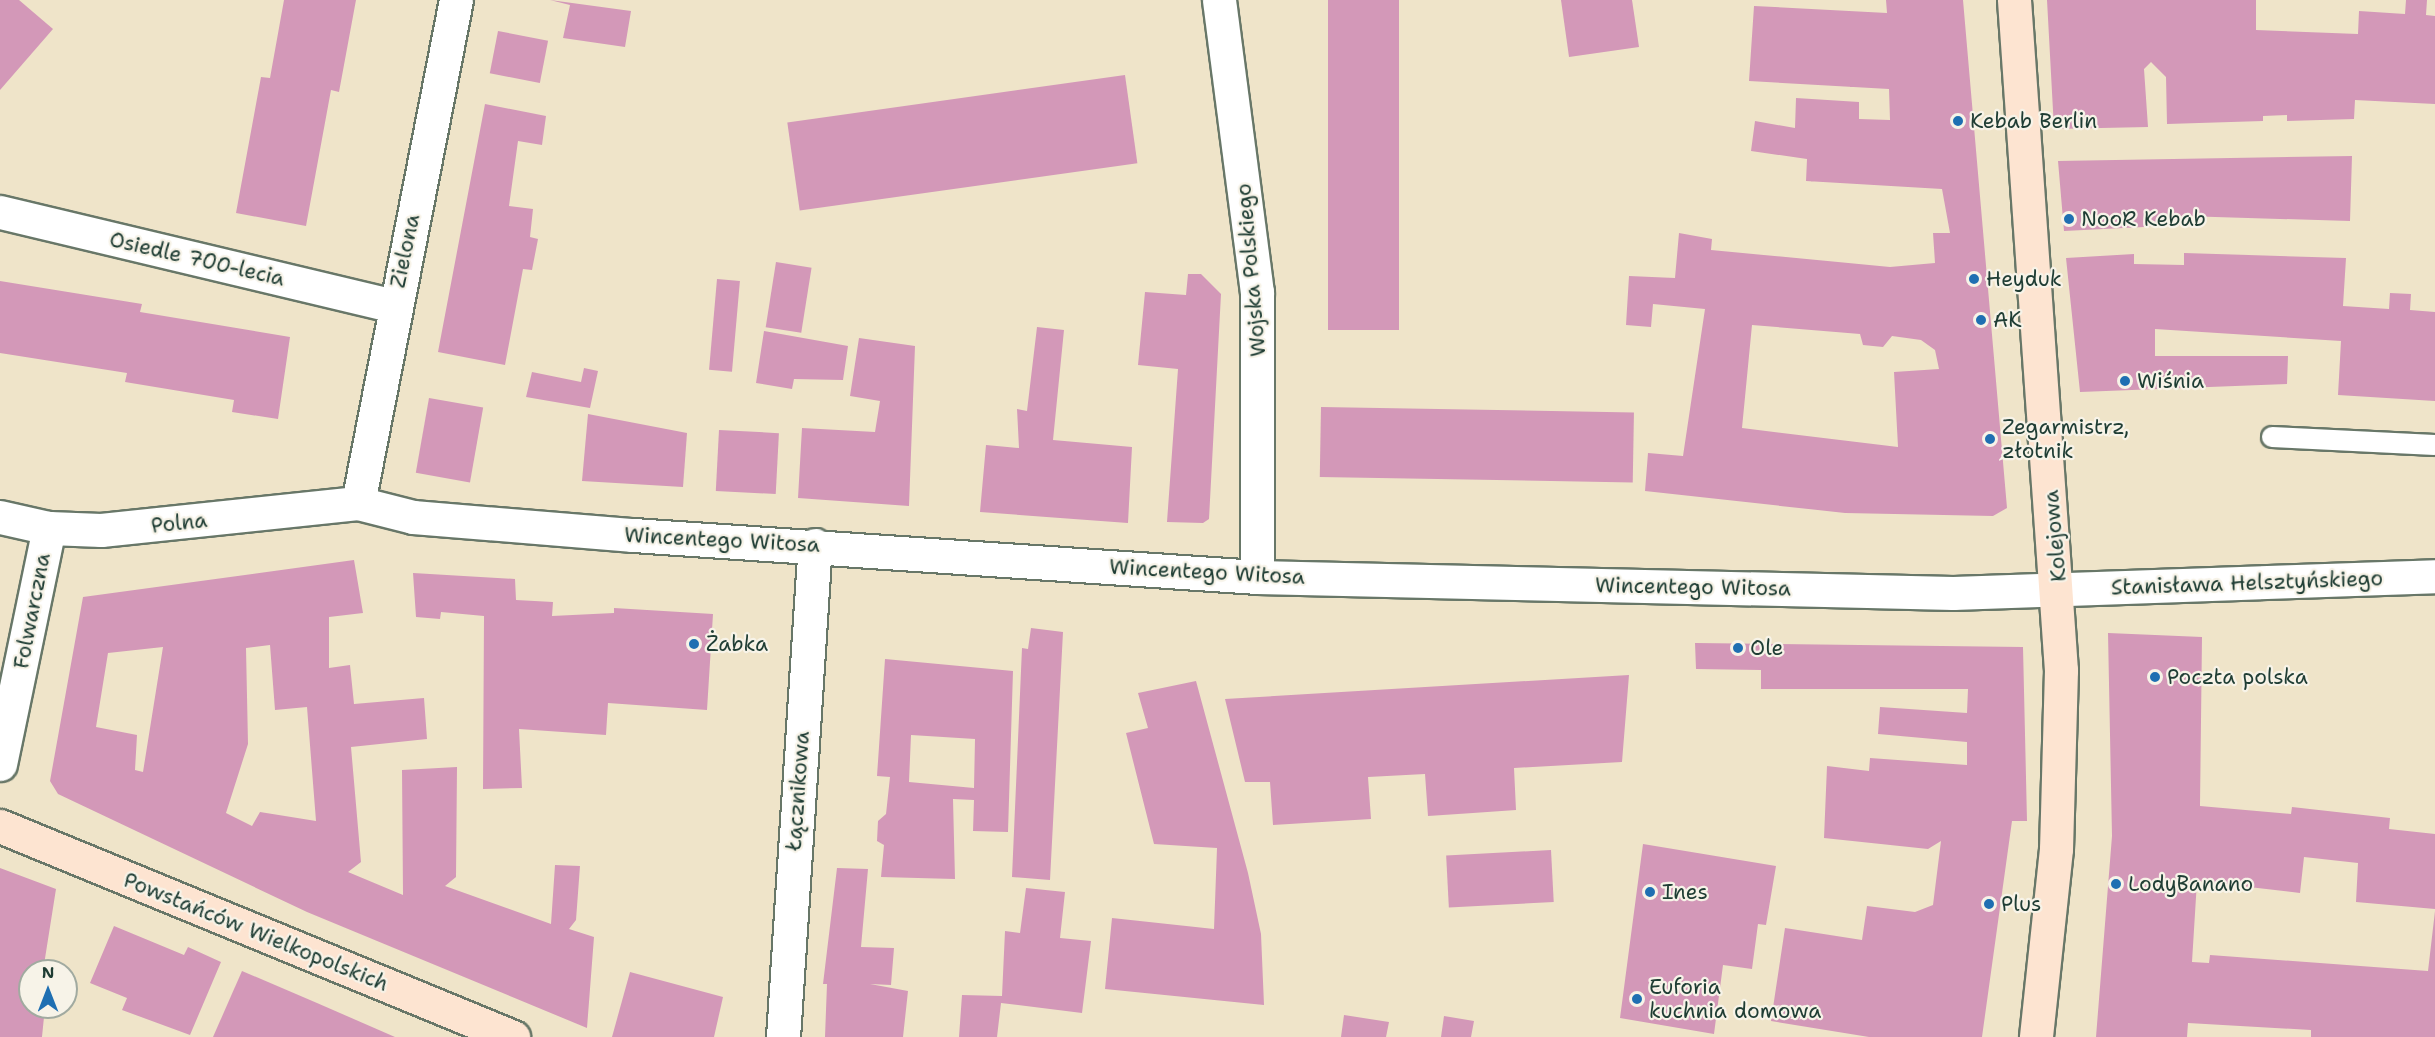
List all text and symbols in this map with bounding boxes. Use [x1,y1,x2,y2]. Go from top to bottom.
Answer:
place label: Kebab Berlin [1970,108,2097,134]
marker: Kebab Berlin [1951,114,1965,128]
street label: Wojska Polskiego [1231,182,1271,358]
place label: NooR Kebab [2081,206,2206,232]
street label: Zielona [385,212,425,290]
marker: NooR Kebab [2062,212,2076,226]
street label: Osiedle 700-lecia [107,227,287,291]
place label: Heyduk [1986,266,2062,292]
marker: Heyduk [1967,272,1981,286]
place label: AK [1993,307,2022,333]
marker: AK [1974,313,1988,327]
place label: Wiśnia [2137,368,2204,394]
marker: Wiśnia [2118,374,2132,388]
place label: Zegarmistrz, złotnik [2002,414,2129,464]
marker: Zegarmistrz, złotnik [1983,432,1997,446]
street label: Kolejowa [2038,489,2072,583]
street label: Polna [150,508,208,538]
street label: Wincentego Witosa [624,522,820,558]
street label: Folwarczna [8,551,56,671]
street label: Wincentego Witosa [1109,554,1305,590]
street label: Stanisława Helsztyńskiego [2111,566,2383,600]
street label: Wincentego Witosa [1595,573,1791,601]
place label: Żabka [706,631,768,657]
place label: Ole [1750,635,1783,661]
marker: Żabka [687,637,701,651]
marker: Ole [1731,641,1745,655]
place label: Poczta polska [2167,664,2308,690]
marker: Poczta polska [2148,670,2162,684]
street label: Łącznikowa [781,731,815,851]
street label: Powstańców Wielkopolskich [120,867,392,997]
place label: LodyBanano [2128,871,2253,897]
marker: LodyBanano [2109,877,2123,891]
place label: Ines [1662,879,1708,905]
marker: Ines [1643,885,1657,899]
place label: Plus [2001,891,2041,917]
marker: Plus [1982,897,1996,911]
north arrow [18,959,78,1019]
text: N [42,962,54,983]
place label: Euforia kuchnia domowa [1649,974,1821,1024]
marker: Euforia kuchnia domowa [1630,992,1644,1006]

